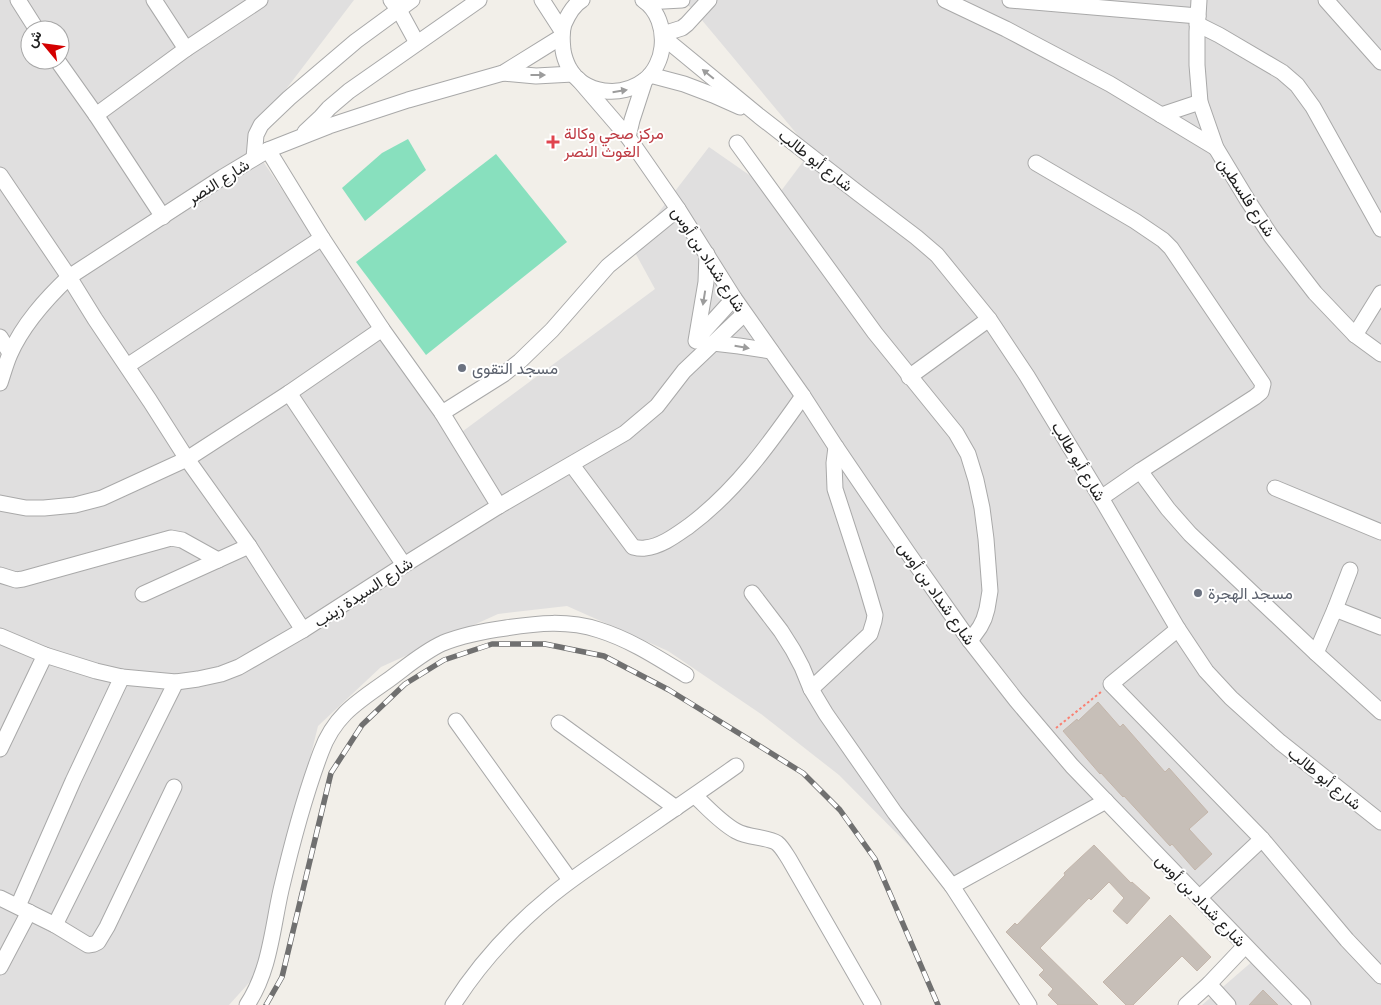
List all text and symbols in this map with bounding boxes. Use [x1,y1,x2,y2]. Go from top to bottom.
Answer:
north arrow [20,20,70,70]
text: ش [22,27,46,50]
one-way arrow [702,68,715,79]
one-way arrow [530,71,546,79]
one-way arrow [613,86,629,94]
place label: مركز صحي وكالة الغوث النصر [563,122,664,162]
street label: شارع أبو طالب [774,124,858,197]
marker: مركز صحي وكالة الغوث النصر [546,135,560,149]
street label: شارع النصر [182,153,254,210]
street label: شارع فلسطين [1212,153,1281,241]
street label: شارع شداد بن أوس [666,202,751,317]
one-way arrow [700,290,708,306]
one-way arrow [734,343,750,351]
place label: مسجد التقوى [472,357,558,379]
marker: مسجد التقوى [456,362,468,374]
street label: شارع أبو طالب [1046,417,1111,505]
street label: شارع شداد بن أوس [892,537,981,650]
street label: شارع السيدة زينب [309,552,417,633]
place label: مسجد الهجرة [1208,582,1293,604]
marker: مسجد الهجرة [1192,587,1204,599]
street label: شارع أبو طالب [1283,741,1367,815]
street label: شارع شداد بن أوس [1150,849,1251,952]

